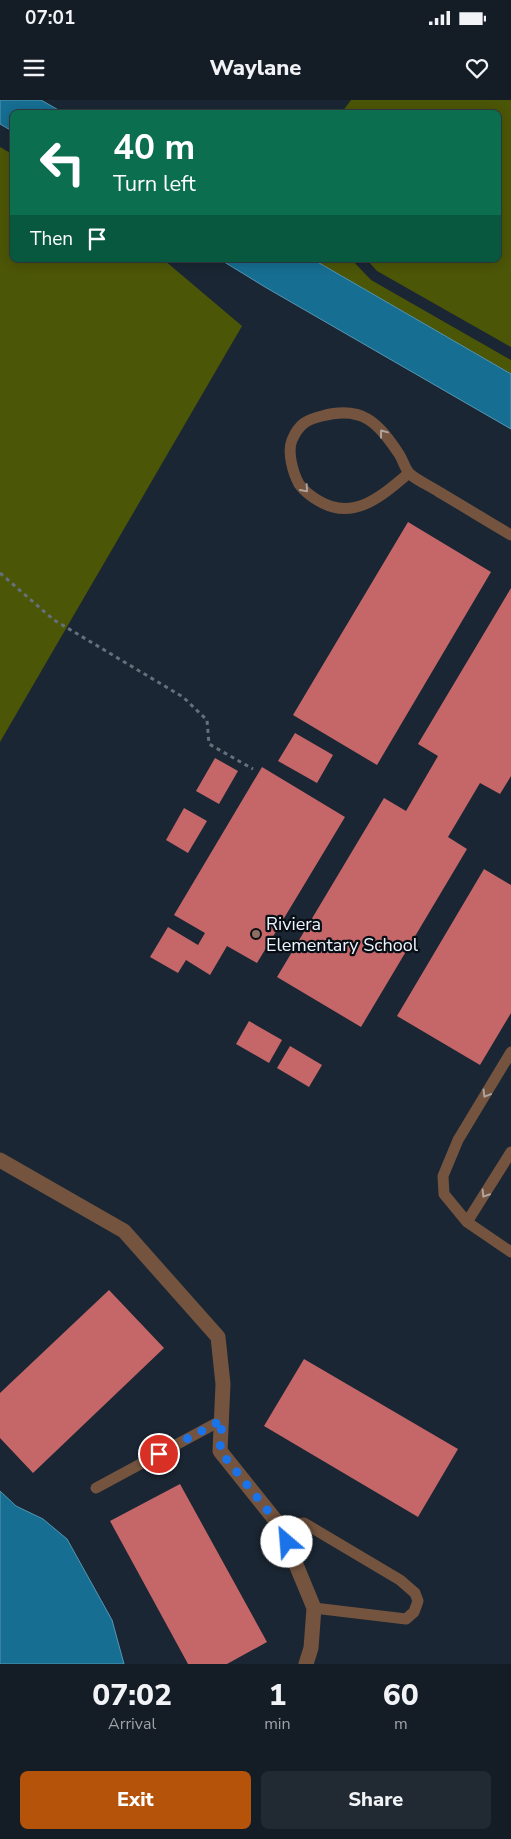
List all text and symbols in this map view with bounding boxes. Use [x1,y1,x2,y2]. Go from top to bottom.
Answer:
text: 07:01 [25,5,75,31]
text: Waylane [210,53,301,83]
icon: menu [20,54,48,82]
icon: heart [463,54,491,82]
text: 40 m [113,124,195,171]
icon: left [30,130,95,195]
text: Turn left [113,169,196,199]
icon: arrive [83,225,111,253]
text: Then [30,226,73,252]
one-way arrow [380,429,389,439]
one-way arrow [299,483,308,492]
place label: Riviera Elementary School [266,912,419,957]
marker: Riviera Elementary School [250,928,262,940]
one-way arrow [482,1089,492,1098]
one-way arrow [482,1188,491,1197]
pin [138,1433,180,1475]
icon: arrive [145,1440,173,1468]
position arrow [260,1515,312,1567]
text: 07:02 [92,1675,172,1716]
text: 1 [268,1675,286,1716]
text: 60 [383,1675,419,1716]
text: Arrival [108,1713,156,1735]
text: min [264,1713,291,1735]
text: m [394,1713,408,1735]
button: Exit [20,1771,251,1829]
button: Share [261,1771,491,1829]

